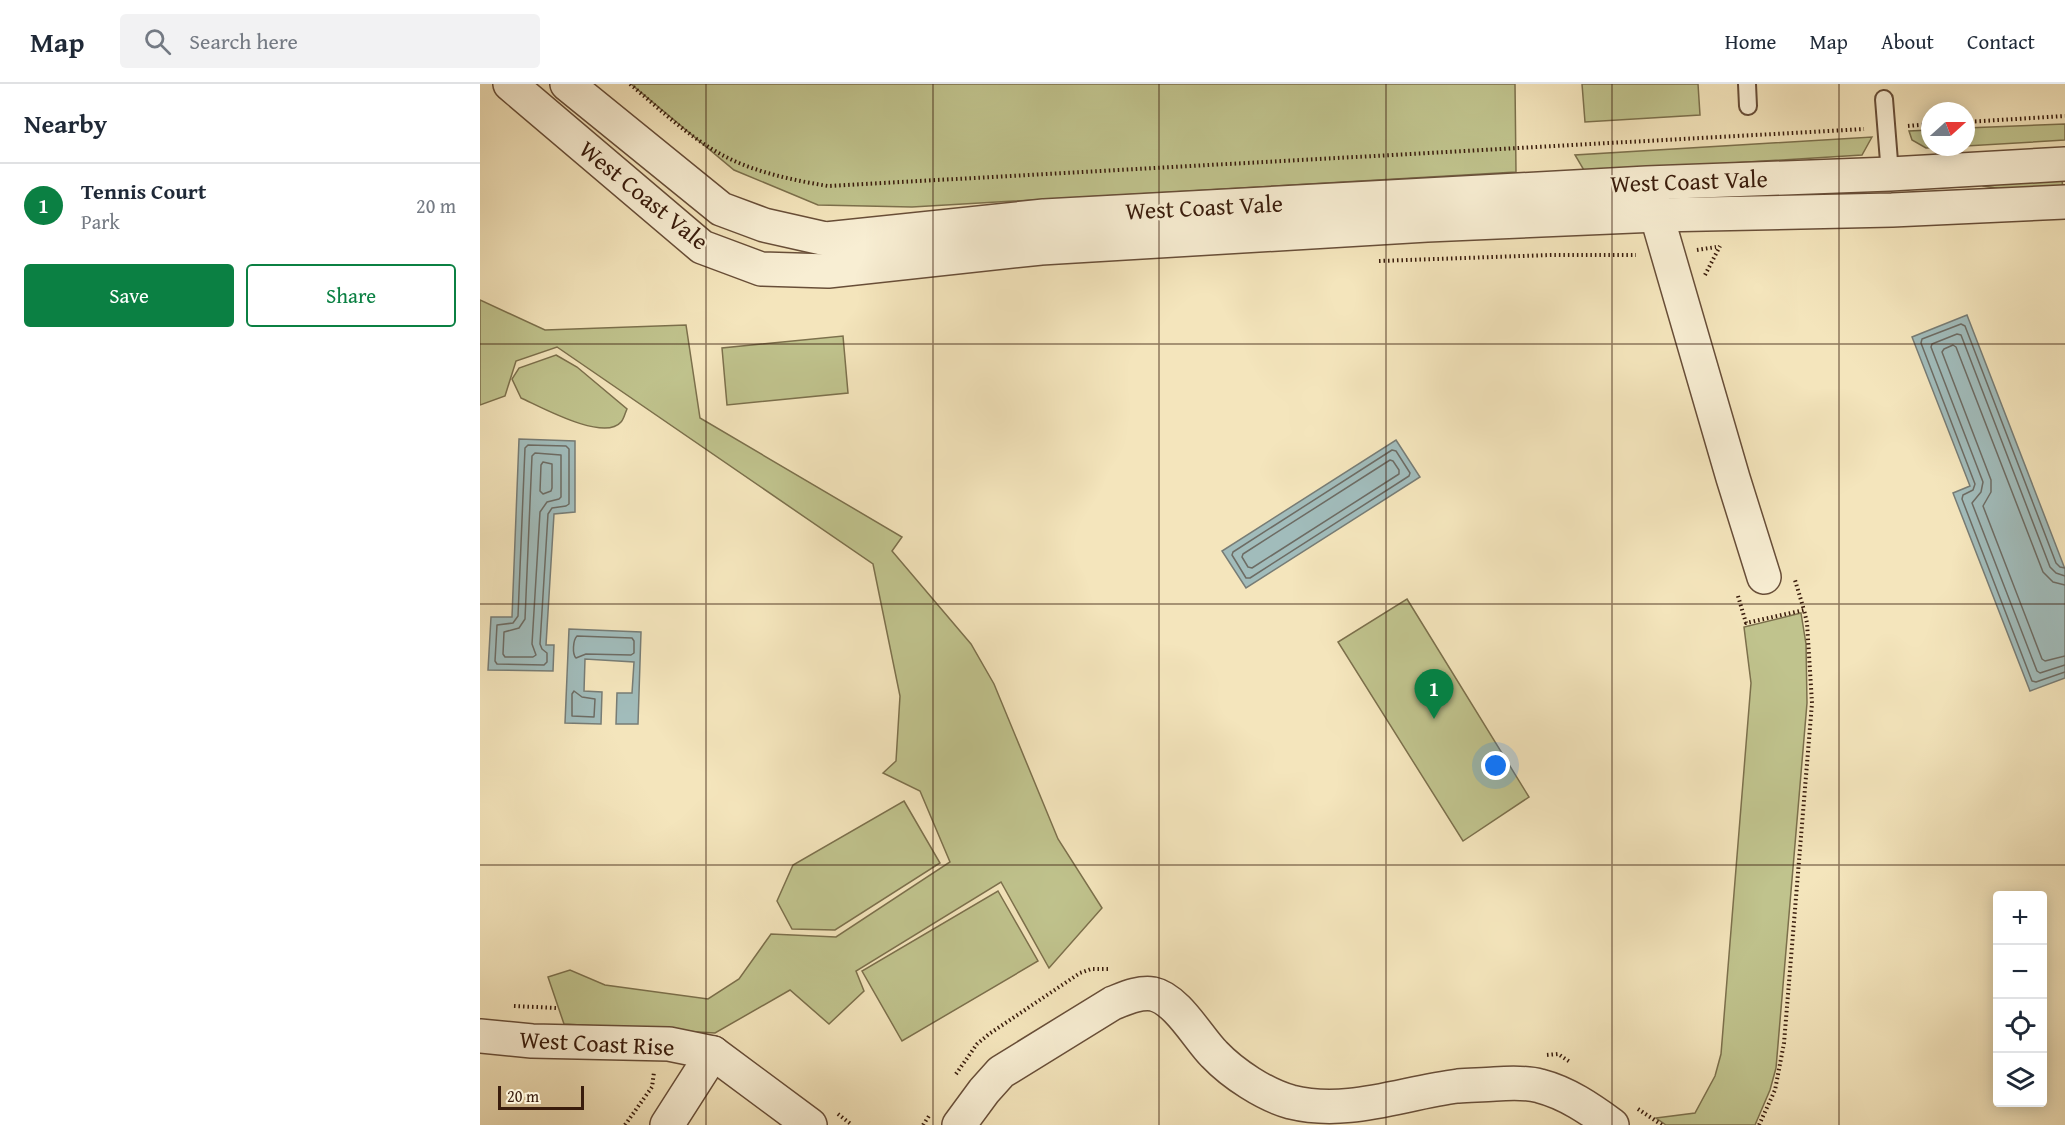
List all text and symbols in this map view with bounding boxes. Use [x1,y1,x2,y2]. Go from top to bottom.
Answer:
search box [120,14,540,68]
text: Map [30,21,84,62]
icon: search [141,25,174,58]
text: Search here [189,25,298,57]
text: Home [1725,26,1776,57]
text: Map [1809,26,1848,57]
text: About [1881,26,1934,57]
text: Contact [1967,26,2035,57]
north arrow [1921,102,1975,156]
text: Nearby [24,104,107,143]
street label: West Coast Vale [572,132,716,258]
street label: West Coast Vale [1610,161,1768,201]
text: Tennis Court [81,175,206,207]
street label: West Coast Vale [1124,185,1284,229]
text: 1 [38,191,49,220]
text: 20 m [416,191,456,220]
text: Park [81,207,120,236]
button: Save [24,264,234,327]
button: Share [246,264,456,327]
pin: 1 [1414,670,1454,719]
your location [1481,751,1510,780]
map controls [1993,891,2047,1107]
button: + [1993,891,2047,945]
button: − [1993,945,2047,999]
button: locate [1993,999,2047,1053]
street label: West Coast Rise [519,1021,675,1065]
button: layers [1993,1053,2047,1107]
scale bar [498,1083,584,1110]
text: 20 m [507,1084,539,1108]

